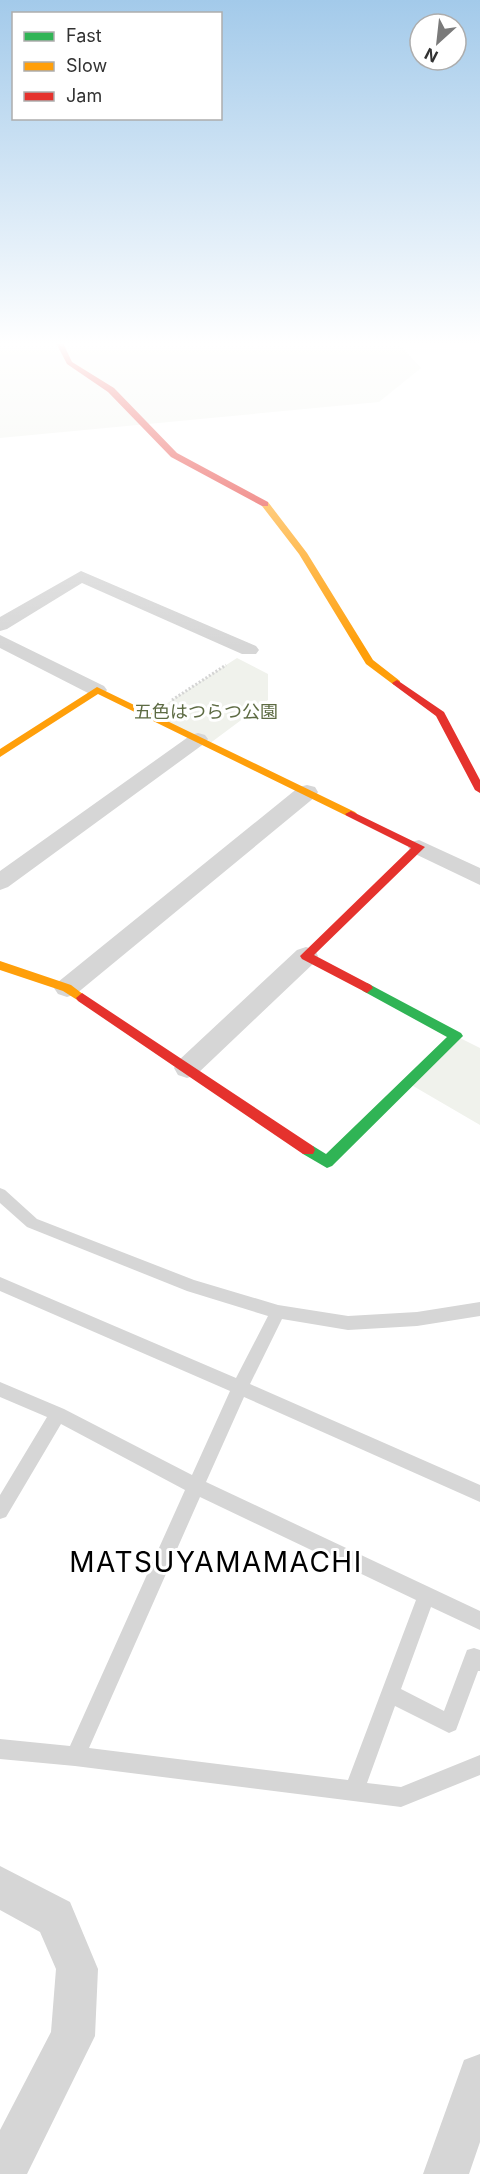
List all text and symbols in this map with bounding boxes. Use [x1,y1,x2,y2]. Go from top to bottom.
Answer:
legend [12,12,222,120]
north arrow [408,12,468,72]
text: Fast [66,25,102,46]
text: N [421,44,441,67]
text: Slow [66,55,107,76]
text: Jam [66,85,102,106]
park label: 五色はつらつ公園 [134,701,278,722]
district label: MATSUYAMAMACHI [69,1545,363,1579]

